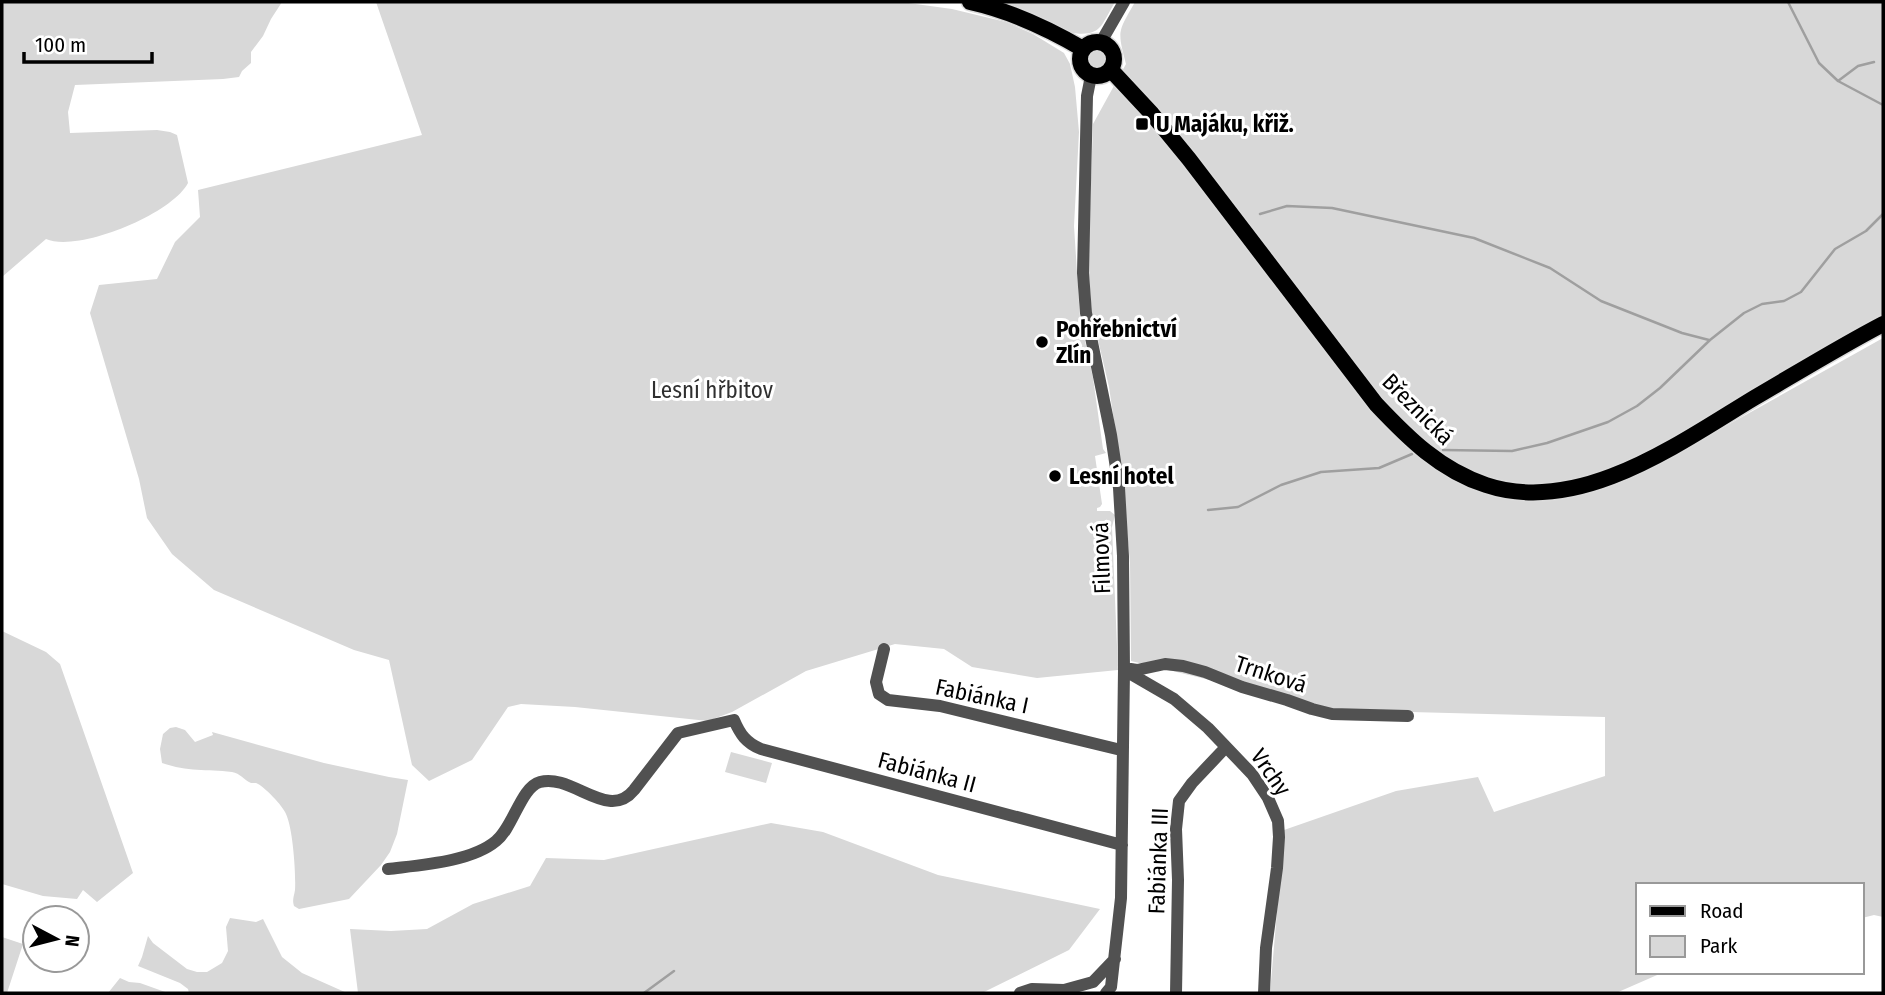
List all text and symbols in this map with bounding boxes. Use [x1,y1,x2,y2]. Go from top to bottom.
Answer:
scale bar [24,21,152,65]
text: 100 m [35,32,86,58]
place label: U Majáku, křiž. [1156,110,1294,138]
marker: U Majáku, křiž. [1134,116,1150,132]
place label: Pohřebnictví Zlín [1056,315,1177,369]
marker: Pohřebnictví Zlín [1034,334,1050,350]
street label: Březnická [1376,367,1460,451]
park label: Lesní hřbitov [651,376,774,404]
place label: Lesní hotel [1069,462,1174,490]
marker: Lesní hotel [1047,468,1063,484]
street label: Filmová [1086,521,1116,595]
street label: Trnková [1232,649,1310,699]
street label: Fabiánka I [933,672,1031,720]
street label: Vrchy [1245,743,1297,801]
street label: Fabiánka II [875,745,979,799]
street label: Fabiánka III [1142,807,1174,915]
legend [1636,883,1864,974]
text: Road [1700,898,1744,924]
north arrow [21,904,91,974]
text: Park [1700,933,1738,959]
text: N [60,934,84,948]

